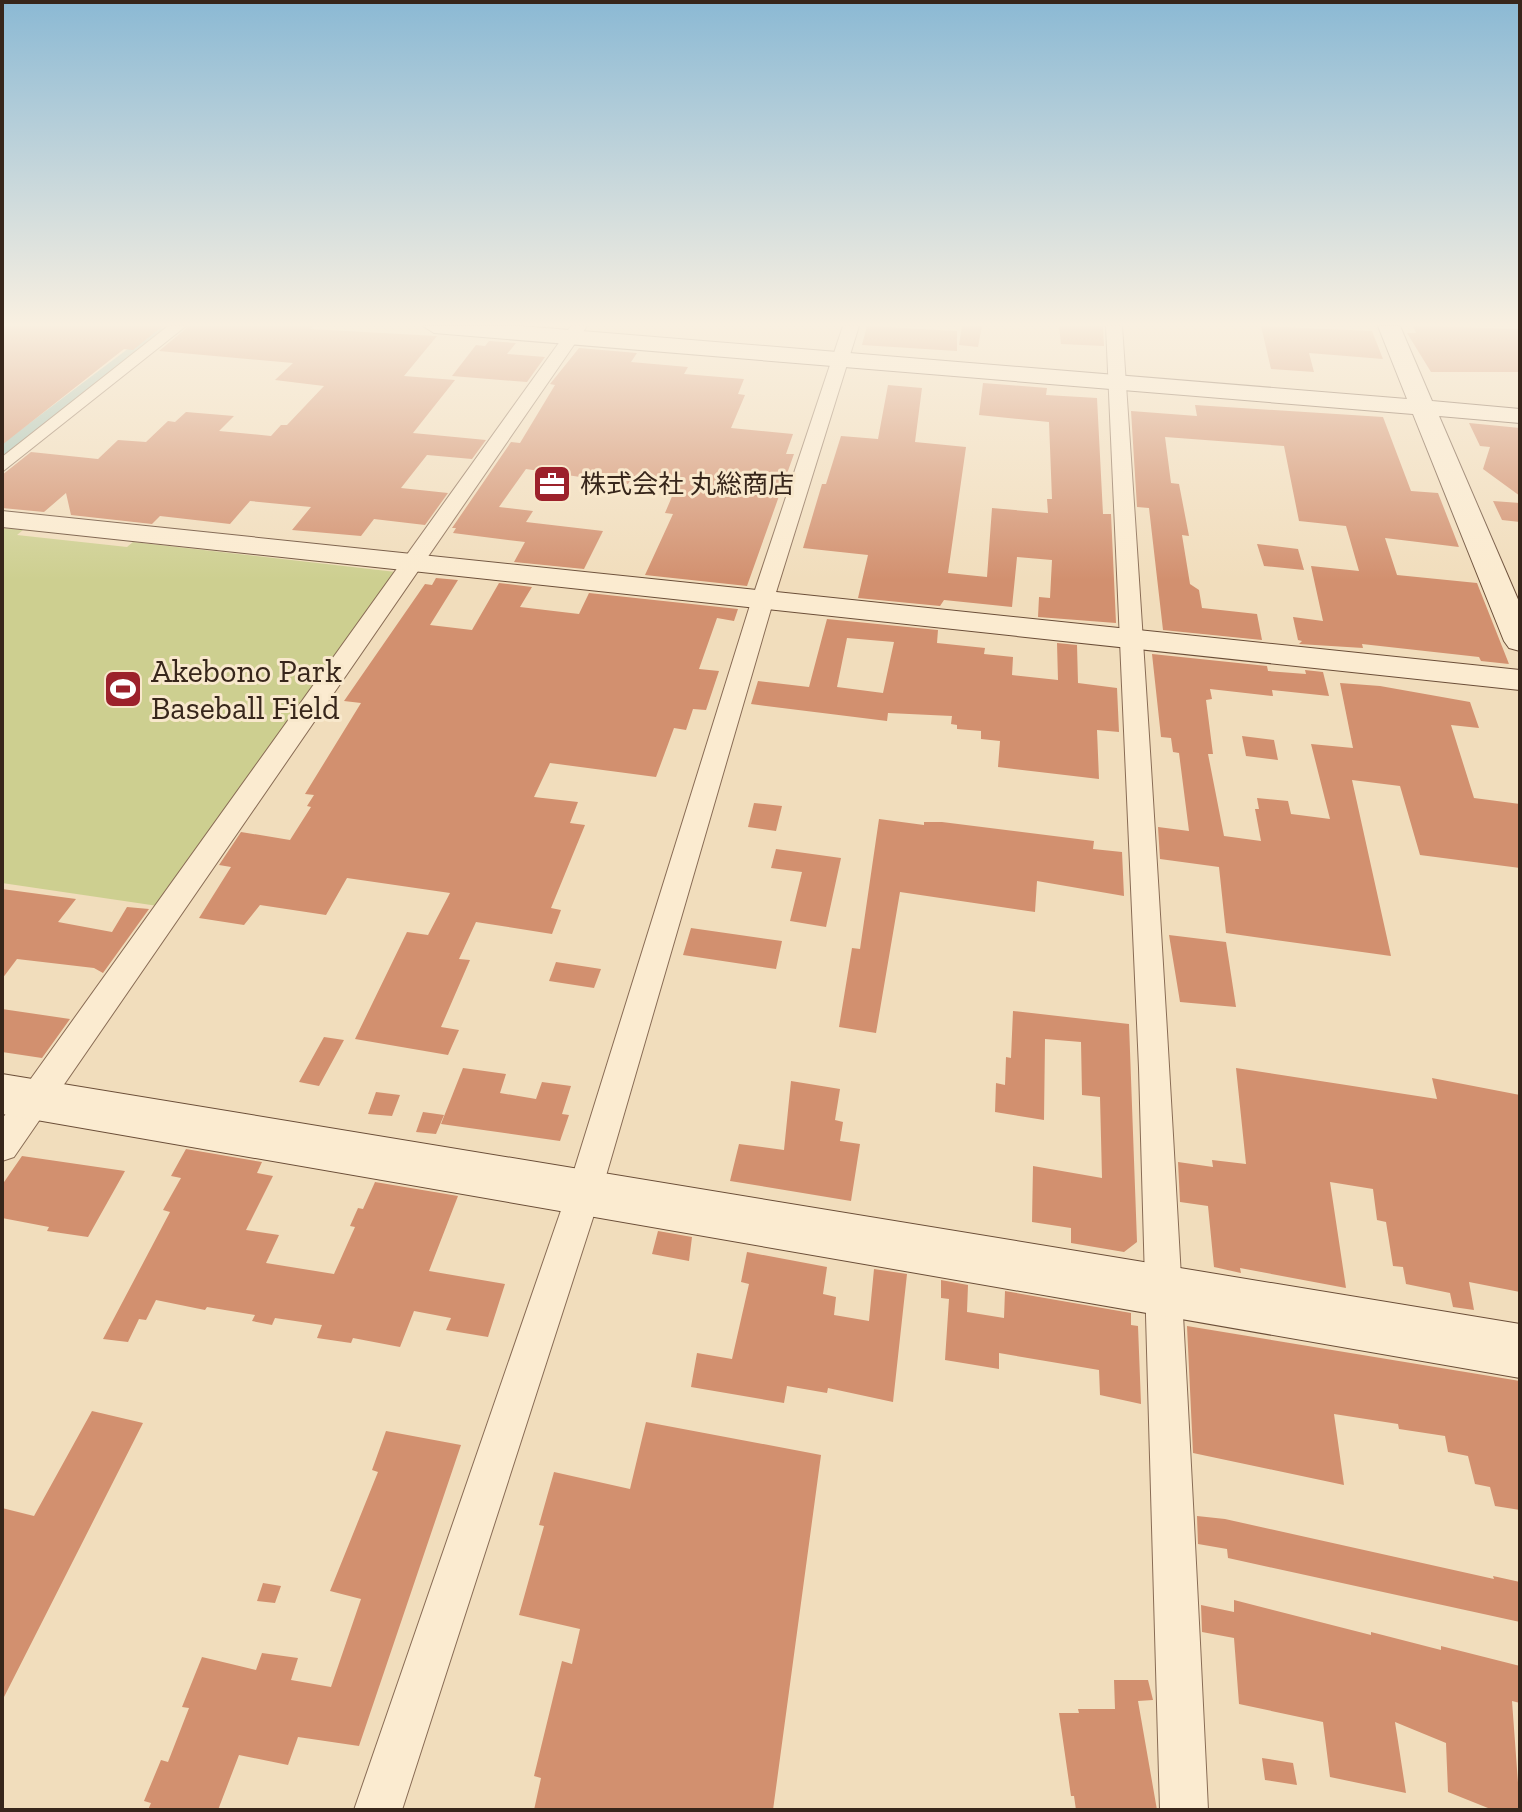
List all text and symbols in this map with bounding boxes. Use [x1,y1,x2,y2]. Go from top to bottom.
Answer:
office icon: 株式会社 丸総商店 [531,463,573,505]
place label: 株式会社 丸総商店 [580,468,794,500]
place label: Akebono Park Baseball Field [151,652,342,727]
sports icon: Akebono Park Baseball Field [102,668,144,710]

